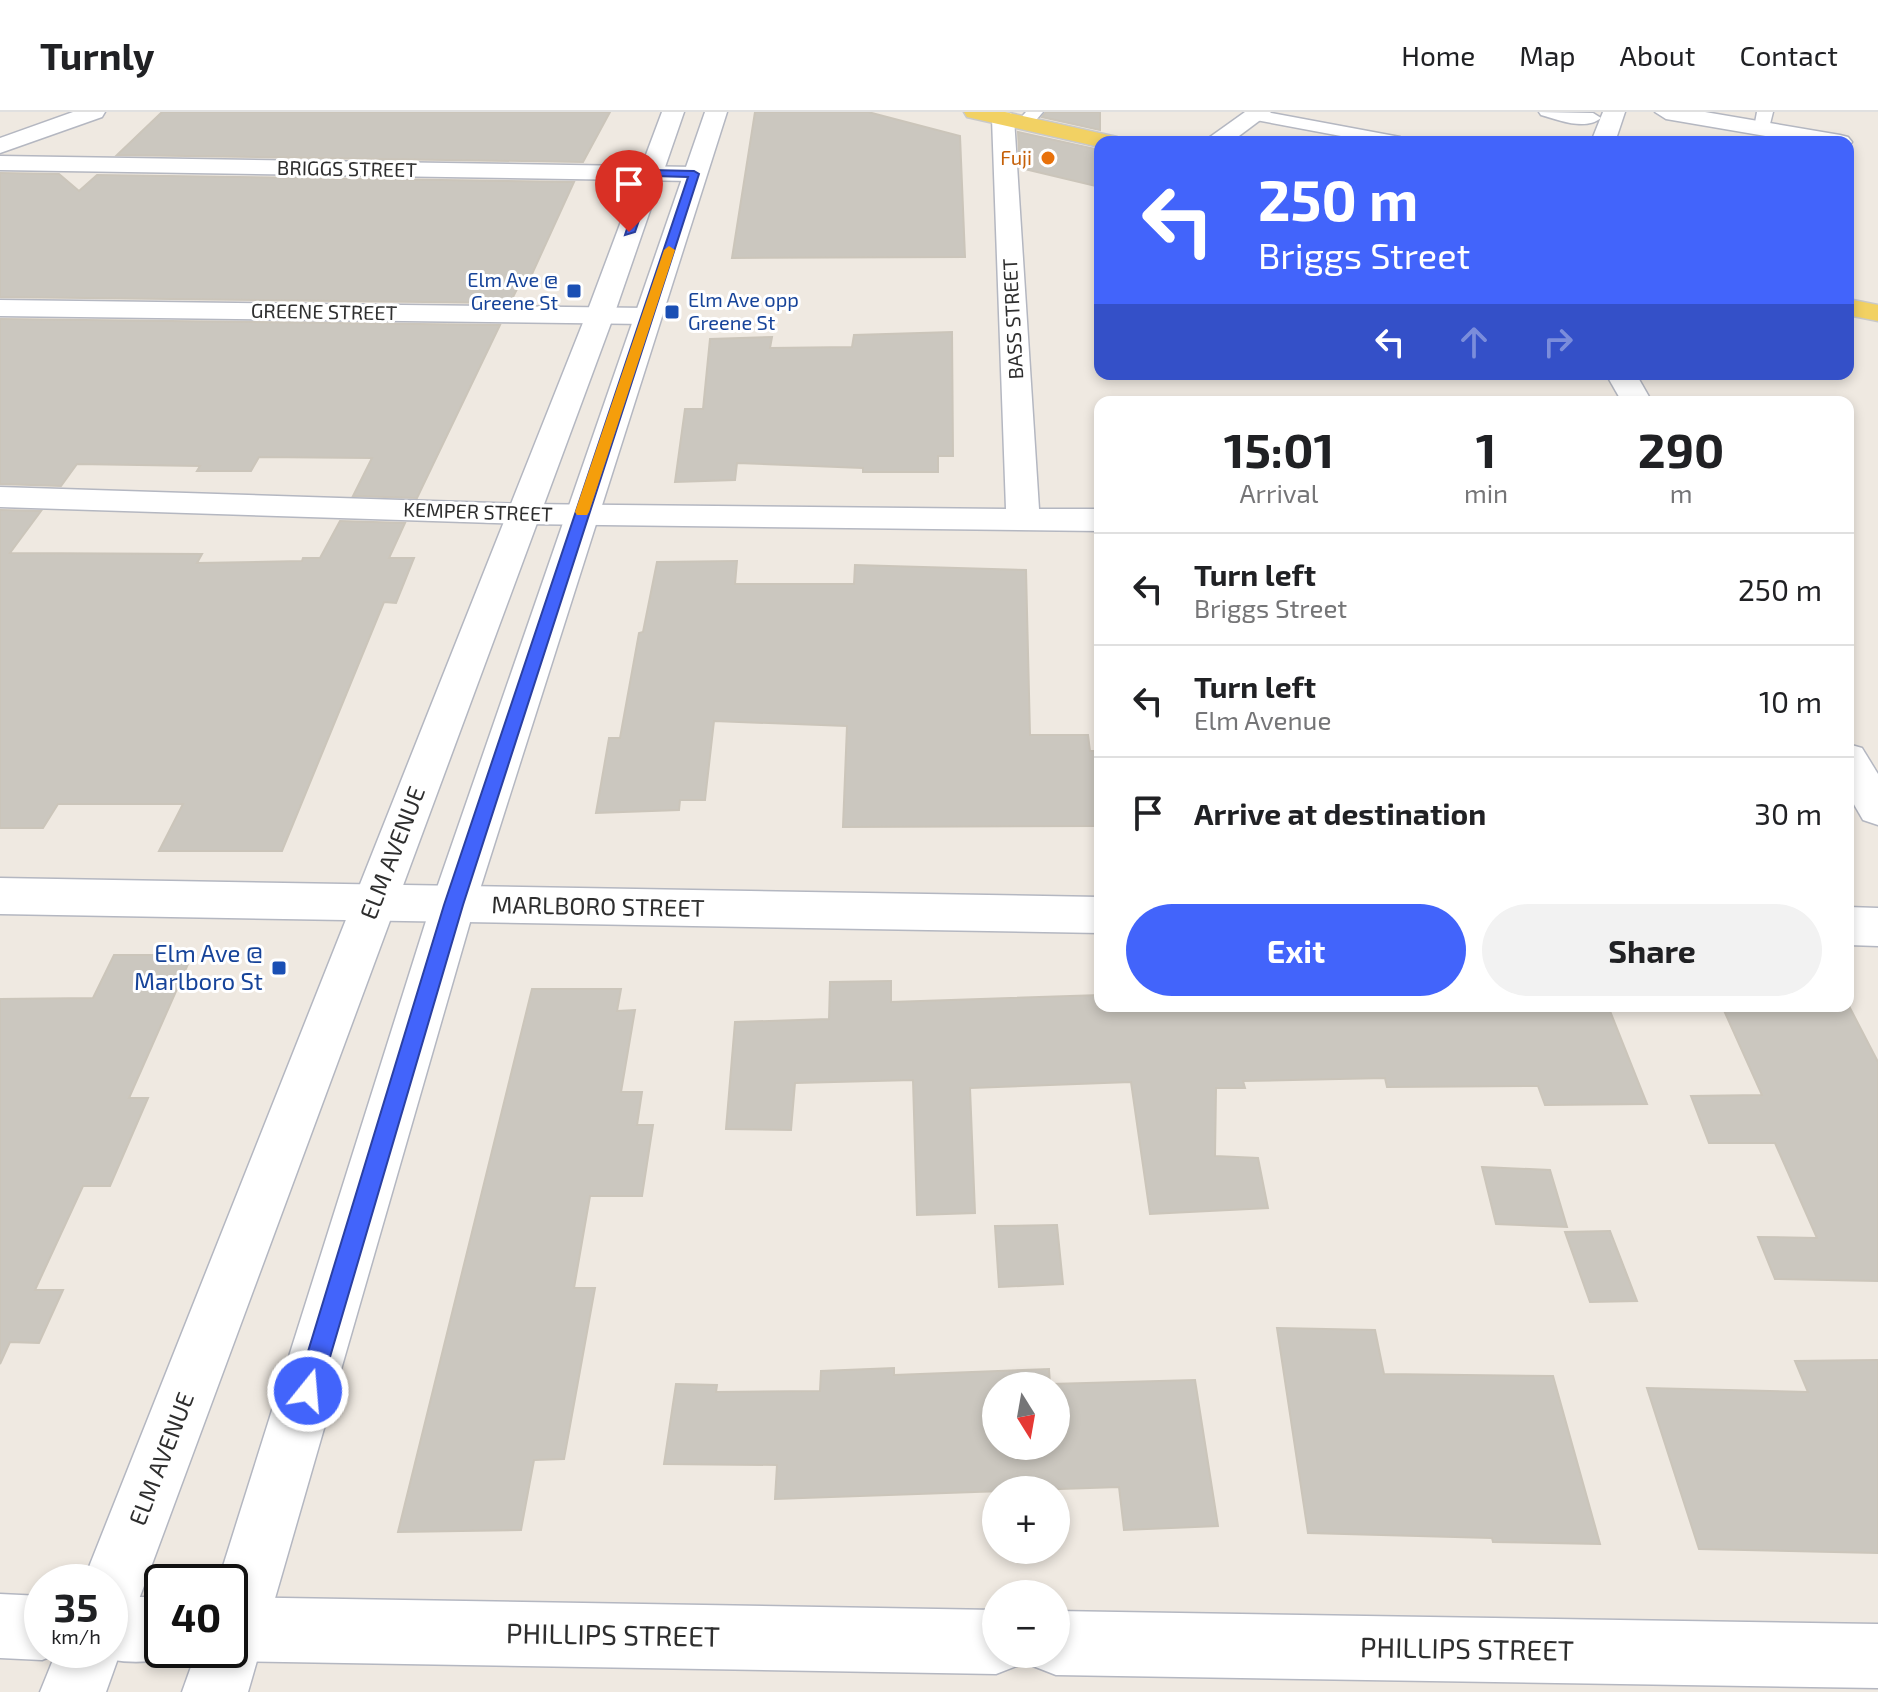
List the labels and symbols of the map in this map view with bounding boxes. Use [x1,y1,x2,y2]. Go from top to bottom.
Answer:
place label: Fuji [1000,145,1032,169]
marker: Fuji [1039,149,1057,167]
pin [595,150,663,232]
street label: BRIGGS STREET [277,155,418,181]
street label: BASS STREET [997,258,1027,380]
place label: Elm Ave @ Greene St [467,267,558,314]
marker: Elm Ave @ Greene St [565,282,583,300]
place label: Elm Ave opp Greene St [688,287,799,334]
street label: GREENE STREET [251,298,398,324]
marker: Elm Ave opp Greene St [663,303,681,321]
street label: KEMPER STREET [403,496,554,526]
street label: ELM AVENUE [353,782,430,923]
street label: MARLBORO STREET [491,889,705,922]
place label: Elm Ave @ Marlboro St [134,938,263,995]
marker: Elm Ave @ Marlboro St [270,959,288,977]
position arrow [266,1349,350,1433]
north arrow [982,1372,1070,1460]
street label: ELM AVENUE [122,1388,199,1529]
speed limit sign: 40 [144,1564,248,1668]
street label: PHILLIPS STREET [506,1615,720,1653]
street label: PHILLIPS STREET [1360,1629,1574,1667]

